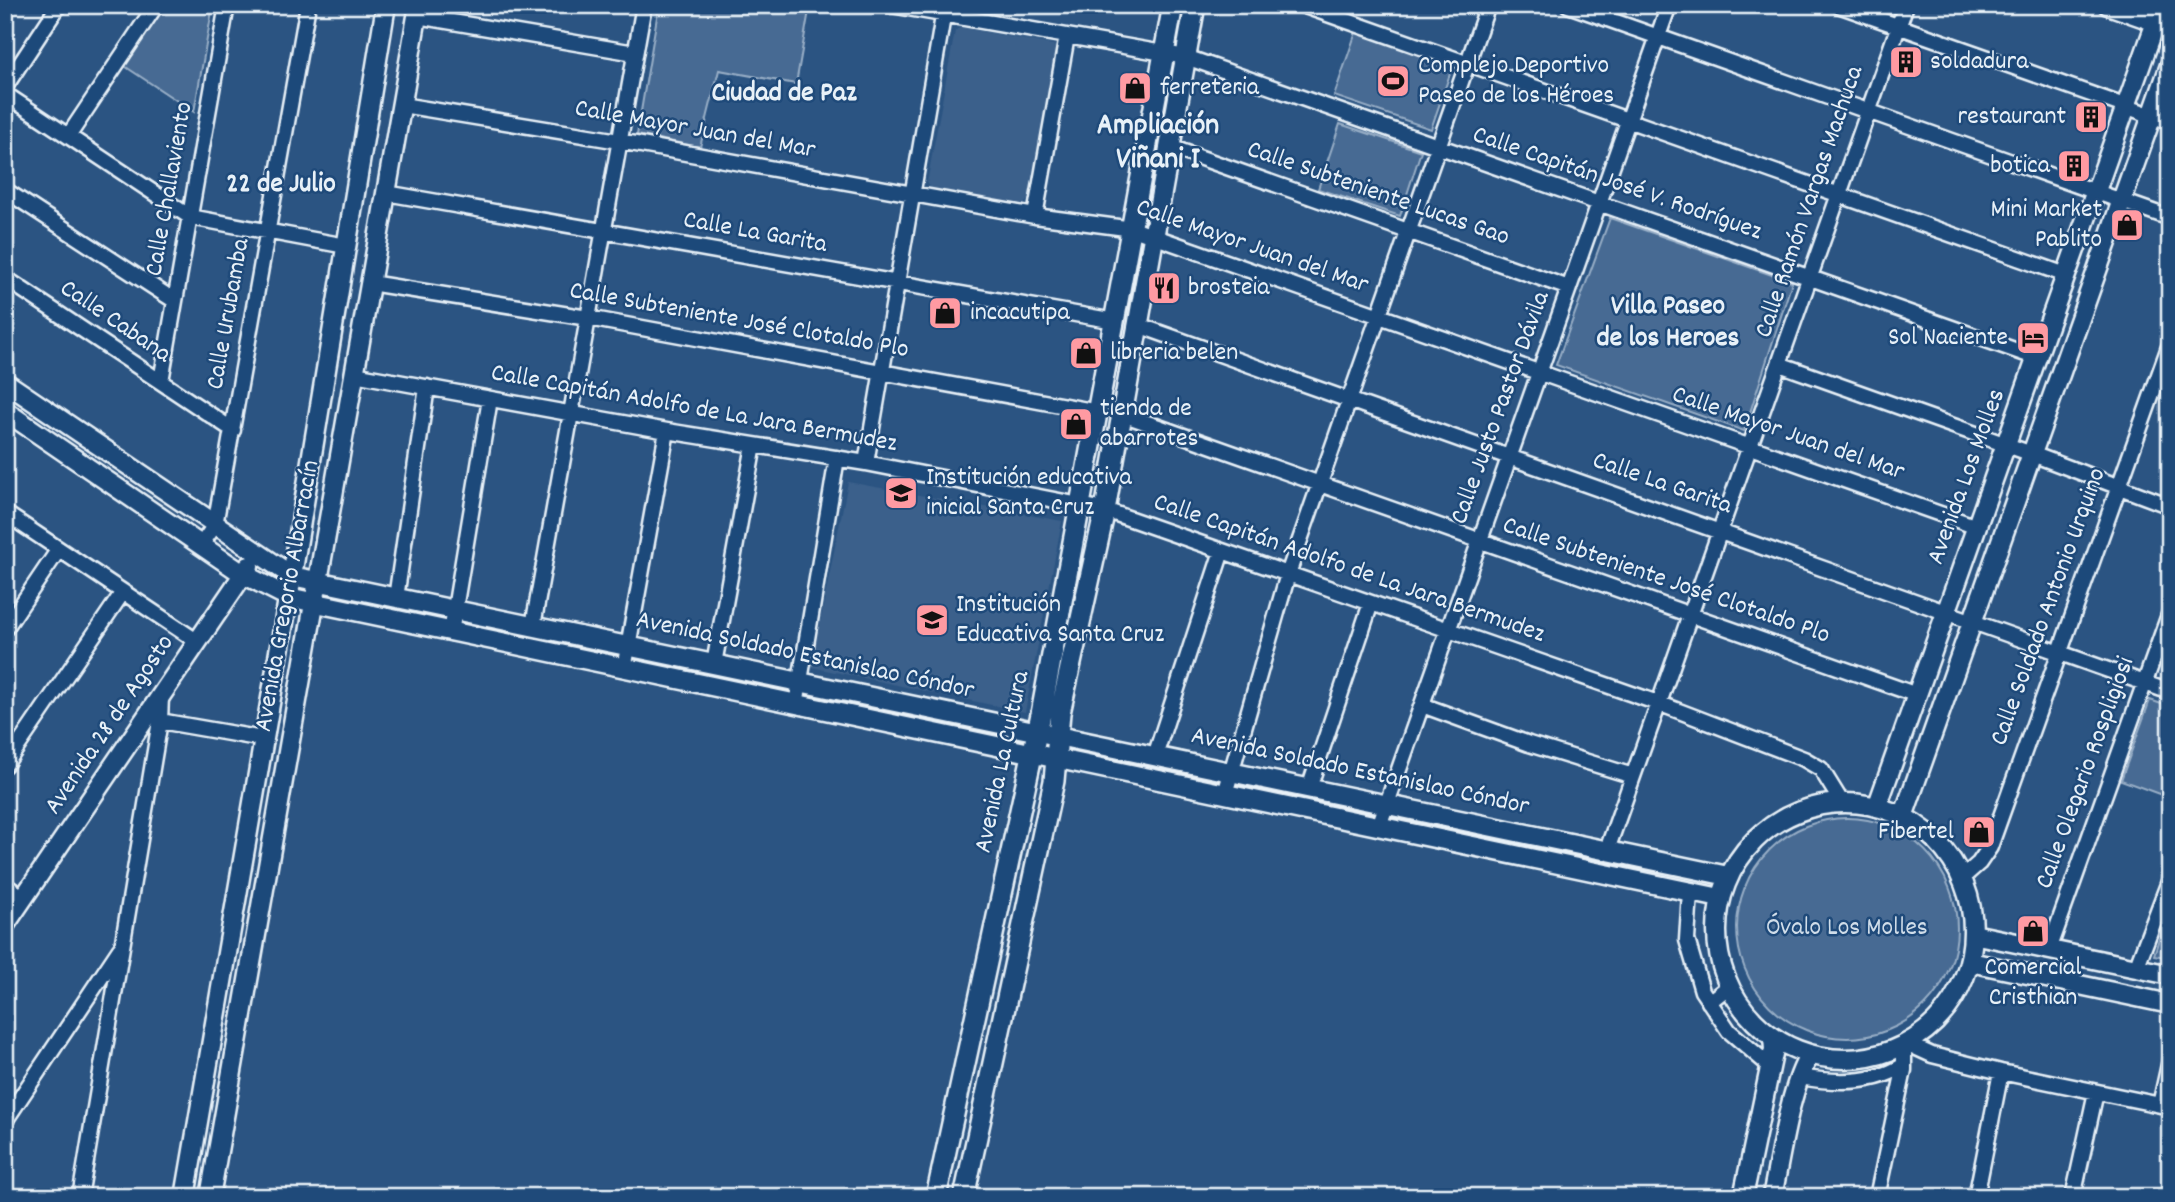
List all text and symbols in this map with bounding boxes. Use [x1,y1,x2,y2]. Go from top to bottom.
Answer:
building icon: soldadura [1887,43,1925,81]
place label: soldadura [1930,44,2029,81]
place label: Complejo Deportivo Paseo de los Héroes [1418,48,1614,115]
street label: Calle Ramón Vargas Machuca [1746,60,1874,343]
sports icon: Complejo Deportivo Paseo de los Héroes [1374,62,1412,100]
shop icon: ferreteria [1116,69,1154,107]
place label: ferreteria [1160,70,1260,107]
district label: Ciudad de Paz [711,75,857,115]
street label: Calle Mayor Juan del Mar [572,91,819,169]
building icon: restaurant [2072,98,2110,136]
street label: Calle Challaviento [136,99,204,279]
place label: restaurant [1958,99,2066,136]
district label: Ampliación Viñani I [1097,106,1219,183]
street label: Calle Capitán José V. Rodríguez [1467,117,1767,251]
street label: Calle Subteniente Lucas Gao [1242,132,1514,256]
building icon: botica [2055,147,2093,185]
place label: botica [1990,148,2051,185]
district label: 22 de Julio [226,166,336,206]
street label: Calle Mayor Juan del Mar [1131,190,1374,304]
place label: Mini Market Pablito [1991,192,2102,259]
street label: Calle La Garita [680,202,830,264]
shop icon: Mini Market Pablito [2108,206,2146,244]
street label: Calle Urubamba [197,235,261,393]
restaurant icon: brosteia [1145,269,1183,307]
place label: brosteia [1188,270,1270,307]
street label: Calle Cabana [52,271,179,373]
street label: Calle Subteniente José Clotaldo Plo [566,273,912,369]
street label: Calle Justo Pastor Dávila [1442,286,1561,530]
district label: Villa Paseo de los Heroes [1597,288,1740,360]
shop icon: incacutipa [926,294,964,332]
place label: incacutipa [970,295,1070,332]
hotel icon: Sol Naciente [2014,319,2052,357]
place label: Sol Naciente [1888,320,2008,357]
shop icon: libreria belen [1067,334,1105,372]
place label: libreria belen [1110,335,1238,372]
street label: Calle Capitán Adolfo de La Jara Bermudez [488,355,900,463]
street label: Calle Mayor Juan del Mar [1667,377,1910,491]
street label: Avenida Los Molles [1918,384,2016,570]
place label: tienda de abarrotes [1100,391,1199,458]
shop icon: tienda de abarrotes [1057,405,1095,443]
street label: Calle La Garita [1587,443,1737,525]
street label: Avenida Gregorio Albarracín [246,457,330,735]
place label: Institución educativa inicial Santa Cruz [926,460,1133,527]
street label: Calle Soldado Antonio Urquino [1981,463,2117,751]
school or university icon: Institución educativa inicial Santa Cruz [882,474,920,512]
street label: Calle Capitán Adolfo de La Jara Bermudez [1148,484,1550,654]
street label: Calle Subteniente José Clotaldo Plo [1497,508,1835,654]
place label: Institución Educativa Santa Cruz [956,587,1164,654]
school or university icon: Institución Educativa Santa Cruz [913,601,951,639]
street label: Avenida Soldado Estanislao Cóndor [632,602,978,710]
street label: Avenida 28 de Agosto [36,628,184,822]
street label: Calle Olegario Rospligiosi [2027,652,2145,894]
street label: Avenida La Cultura [966,667,1041,856]
street label: Avenida Soldado Estanislao Cóndor [1187,718,1533,826]
shop icon: Fibertel [1960,813,1998,851]
place label: Fibertel [1878,814,1954,851]
park label: Óvalo Los Molles [1766,910,1928,947]
shop icon: Comercial Cristhian [2014,912,2052,950]
place label: Comercial Cristhian [1985,950,2081,1017]

